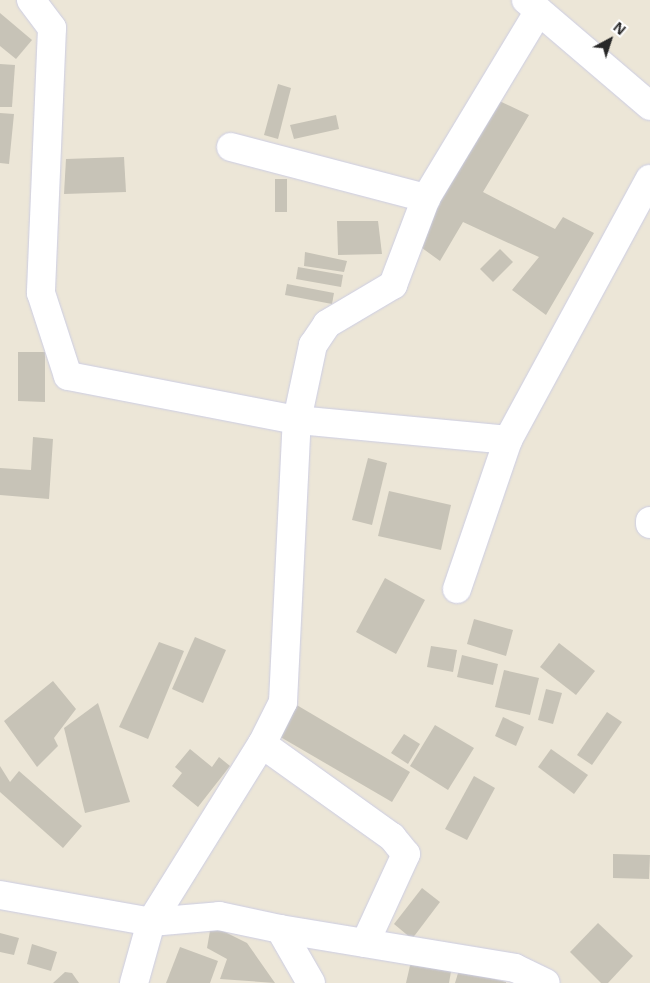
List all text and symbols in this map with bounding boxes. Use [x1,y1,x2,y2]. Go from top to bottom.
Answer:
north arrow [585,15,635,65]
text: N [609,17,630,39]

